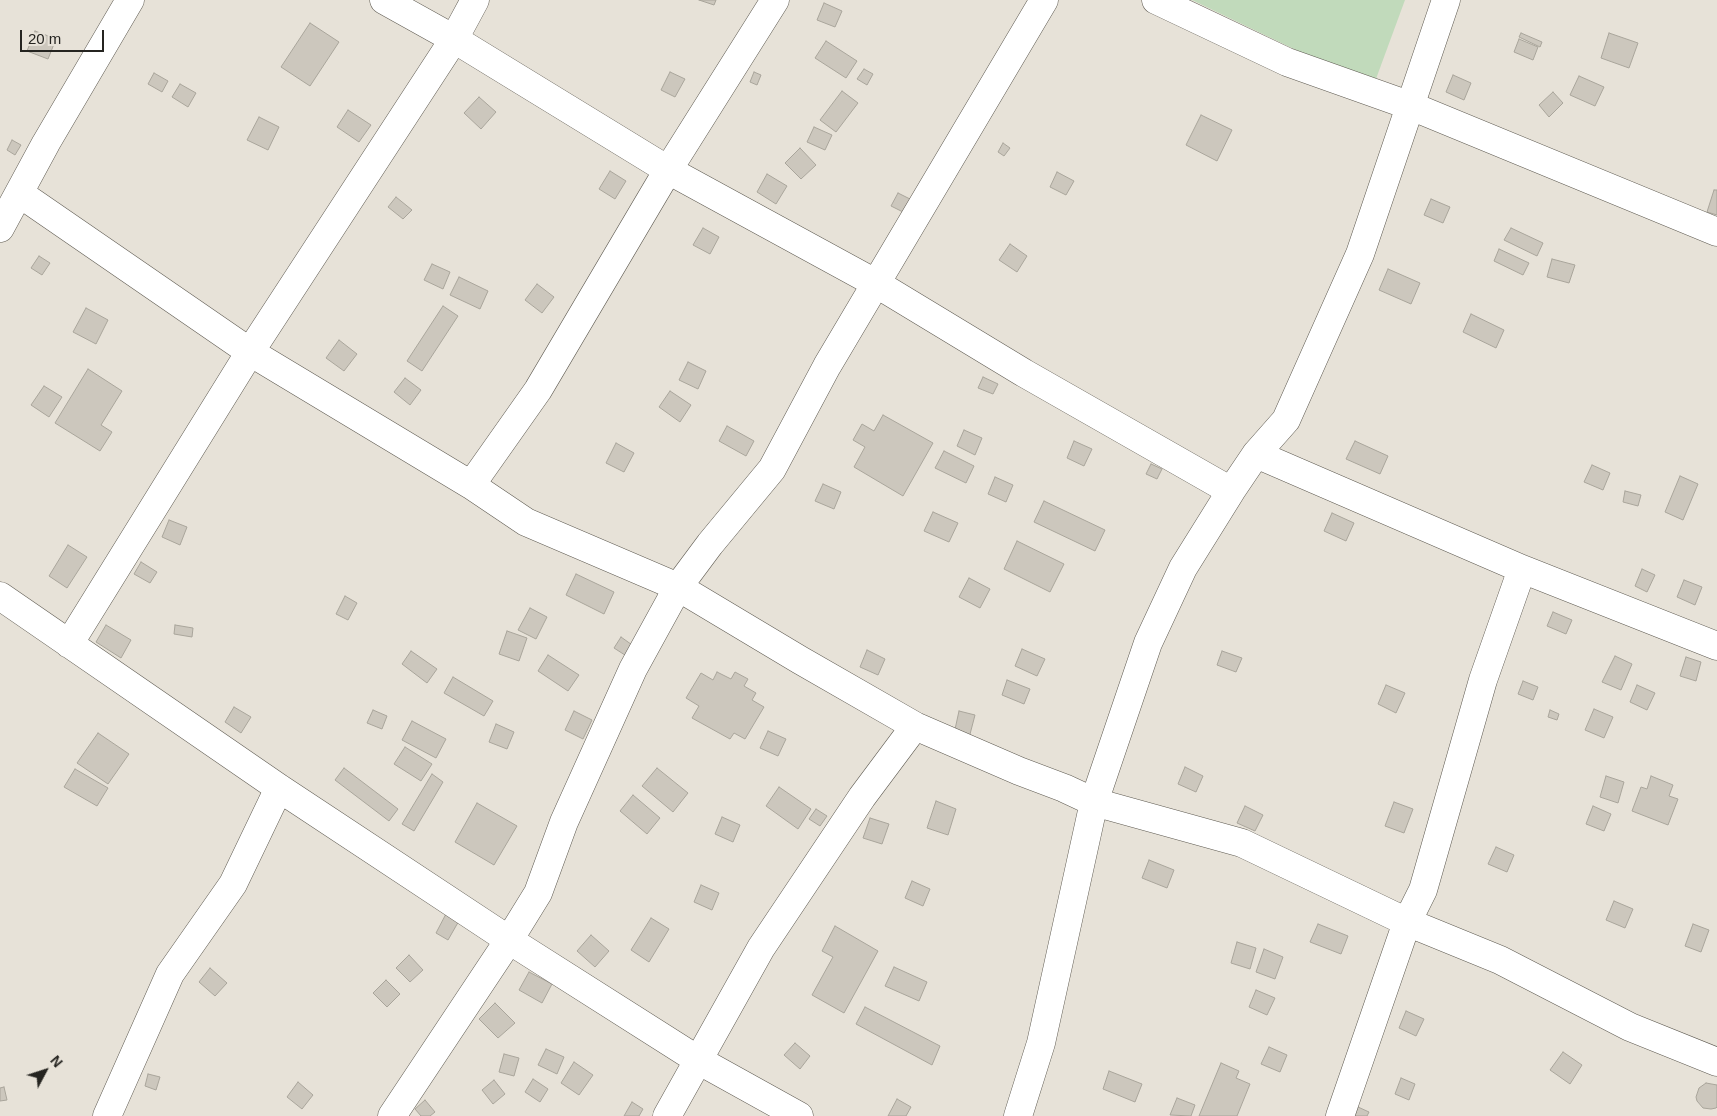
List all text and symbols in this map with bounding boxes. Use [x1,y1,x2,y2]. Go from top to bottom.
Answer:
scale bar [22,20,106,52]
text: 20 m [28,30,61,47]
north arrow [20,1046,70,1096]
text: N [47,1052,66,1070]

